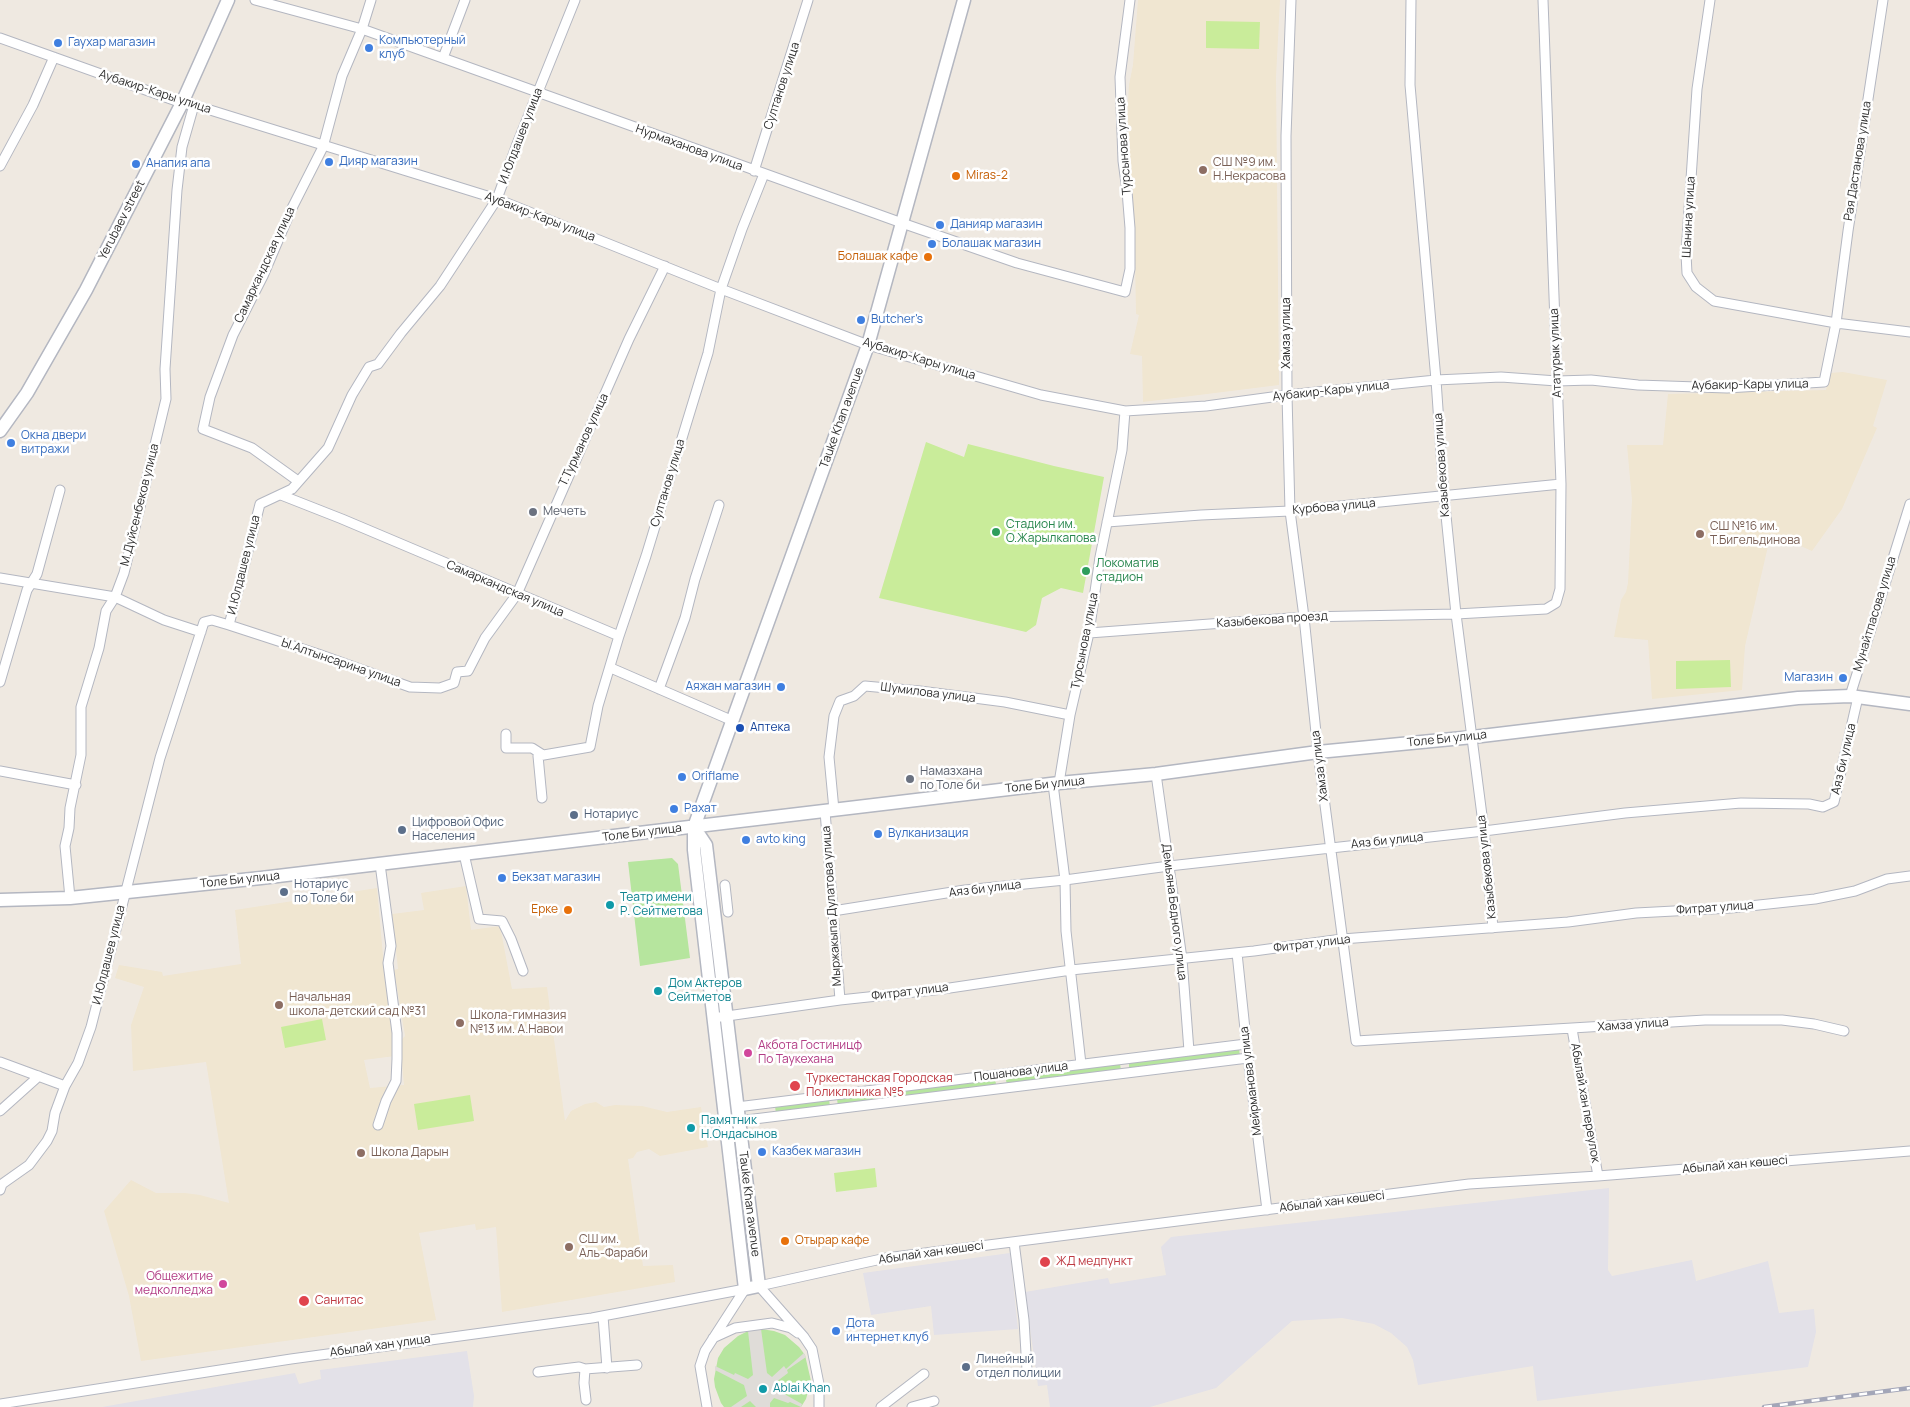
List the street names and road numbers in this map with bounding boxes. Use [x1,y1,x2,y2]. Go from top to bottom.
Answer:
street label: Султанов улица [761,41,803,131]
street label: Аубакир-Кары улица [97,67,213,117]
street label: И.Юлдашев улица [496,86,546,186]
street label: Турсынова улица [1113,97,1135,195]
street label: Рая Дастанова улица [1841,100,1875,222]
street label: Нурмаханова улица [633,122,745,174]
street label: Шанина улица [1680,176,1698,258]
street label: Yerubaev street [96,178,148,262]
street label: Аубакир-Кары улица [483,189,597,245]
street label: Самаркандская улица [232,205,298,325]
street label: Хамза улица [1280,297,1294,369]
street label: Ататурык улица [1547,308,1565,398]
street label: Аубакир-Кары улица [861,335,977,383]
street label: Tauke Khan avenue [817,366,867,470]
street label: Аубакир-Кары улица [1691,377,1809,393]
street label: Аубакир-Кары улица [1272,378,1390,404]
street label: Т.Турманов улица [556,391,612,489]
street label: Казыбекова улица [1431,413,1453,517]
street label: Султанов улица [648,437,688,529]
street label: М.Дуйсенбеков улица [118,442,162,568]
street label: Курбова улица [1292,496,1376,518]
street label: И.Юлдашев улица [225,514,263,616]
street label: Мунайтпасова улица [1851,555,1899,673]
street label: Самаркандская улица [444,558,566,620]
street label: Турсынова улица [1069,592,1101,690]
street label: Казыбекова проезд [1216,609,1328,631]
street label: Ы.Алтынсарина улица [279,636,403,690]
street label: Шумилова улица [880,680,976,706]
street label: Аяз би улица [1829,722,1859,796]
street label: Толе Би улица [1406,728,1488,750]
street label: Хамза улица [1309,730,1331,802]
street label: Толе Би улица [1004,774,1086,796]
street label: Казыбекова улица [1474,814,1500,920]
street label: Толе Би улица [601,821,683,845]
street label: Мыржакыпа Дулатова улица [819,825,845,987]
street label: Аяз би улица [1350,830,1424,852]
street label: Демьяна Бедного улица [1158,843,1190,981]
street label: Толе Би улица [199,869,281,891]
street label: Аяз би улица [948,877,1022,901]
street label: Фитрат улица [1676,898,1754,918]
street label: И.Юлдашев улица [90,904,128,1006]
street label: Фитрат улица [1273,932,1351,956]
street label: Фитрат улица [871,980,949,1004]
street label: Хамза улица [1597,1015,1669,1035]
street label: Мейрманова улица [1237,1026,1265,1136]
street label: Абылай хан переулок [1567,1042,1603,1164]
street label: Пошанова улица [973,1059,1069,1085]
street label: Tauke Khan avenue [735,1150,763,1258]
street label: Абылай хан көшесі [1682,1153,1788,1177]
street label: Абылай хан көшесі [1279,1188,1385,1216]
street label: Абылай хан көшесі [878,1238,984,1268]
street label: Абылай хан улица [329,1332,431,1360]

